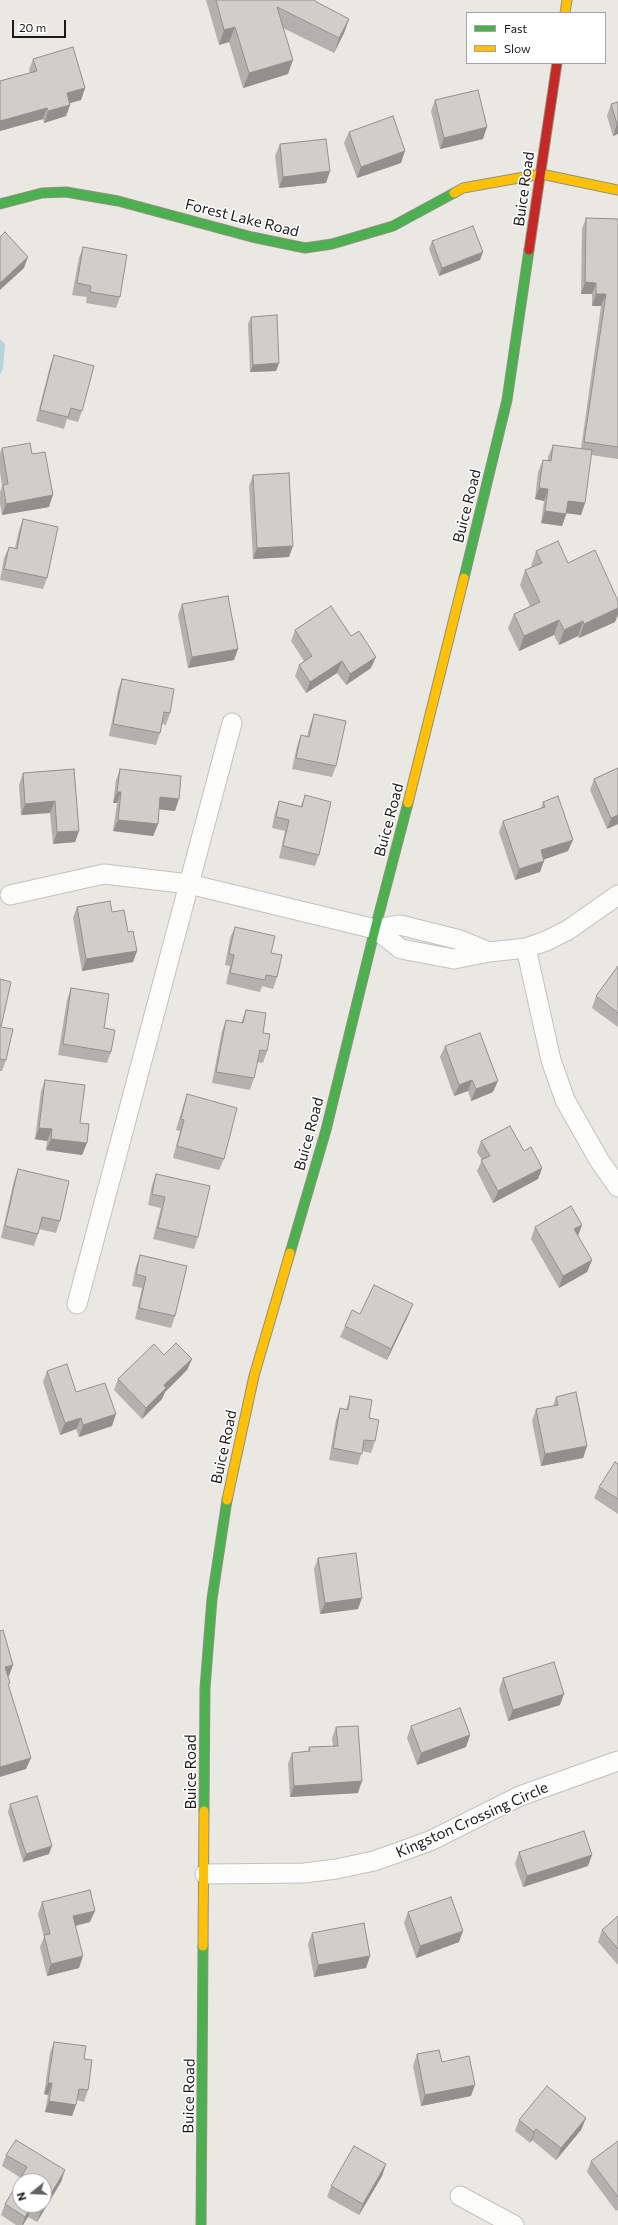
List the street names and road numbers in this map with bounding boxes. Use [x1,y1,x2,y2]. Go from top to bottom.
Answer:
street label: Buice Road [510,151,538,227]
street label: Forest Lake Road [183,195,301,241]
street label: Buice Road [449,467,485,545]
street label: Buice Road [371,781,407,859]
street label: Buice Road [291,1095,327,1173]
street label: Buice Road [207,1408,241,1486]
street label: Buice Road [182,1734,200,1810]
street label: Kingston Crossing Circle [393,1778,551,1862]
street label: Buice Road [179,2058,199,2134]

